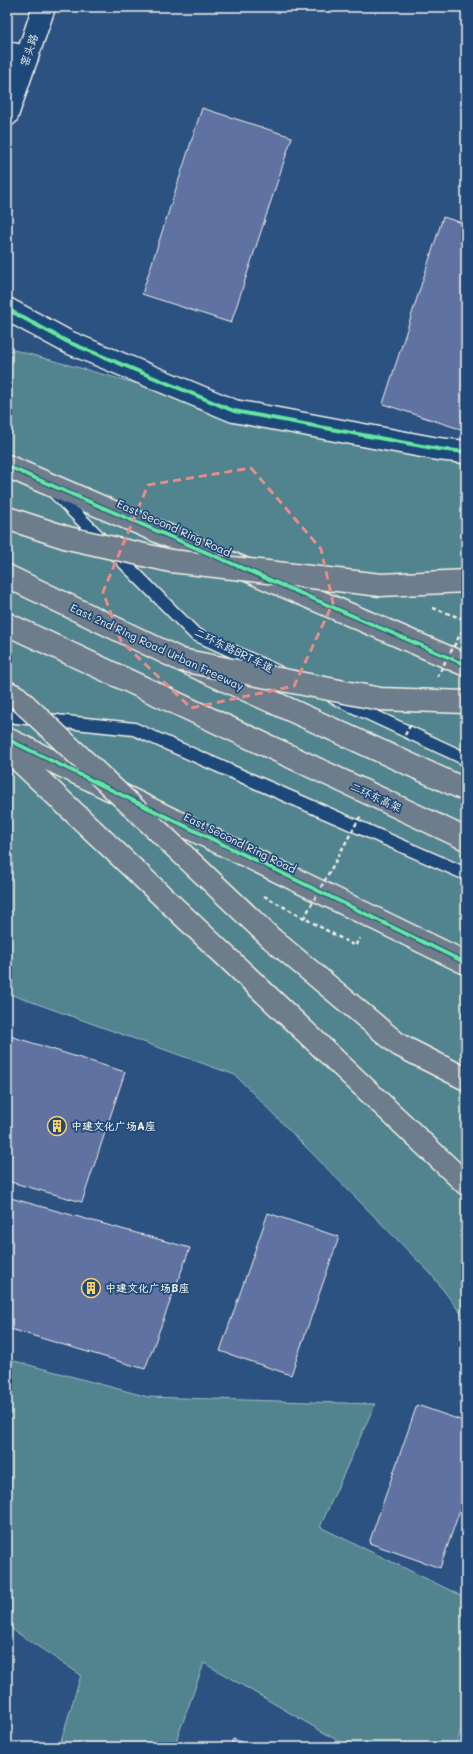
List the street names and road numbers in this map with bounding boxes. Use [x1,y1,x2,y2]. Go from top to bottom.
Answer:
street label: 窑头路 [16,32,41,68]
street label: East Second Ring Road [115,496,234,559]
street label: East 2nd Ring Road Urban Freeway [68,600,247,694]
street label: 二环东路BRT车道 [192,624,276,675]
street label: 二环东高架 [348,778,404,815]
street label: East Second Ring Road [182,809,299,876]

